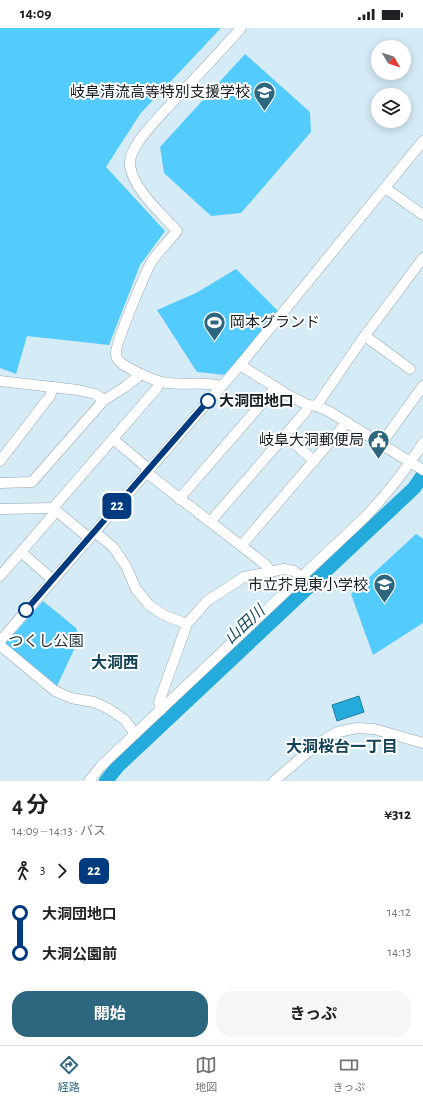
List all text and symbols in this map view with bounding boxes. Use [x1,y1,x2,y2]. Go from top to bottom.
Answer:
text: 14:09 [20,6,51,21]
north arrow [371,40,411,80]
map controls [371,40,411,128]
school or university icon: 岐阜清流高等特別支援学校 [252,79,278,112]
place label: 岐阜清流高等特別支援学校 [70,84,250,100]
button: layers [371,88,411,128]
sports icon: 岡本グランド [202,309,228,342]
place label: 岡本グランド [230,314,320,330]
marker: 大洞団地口 [200,393,216,409]
place label: 大洞団地口 [219,393,294,409]
public building icon: 岐阜大洞郵便局 [366,427,392,460]
place label: 岐阜大洞郵便局 [259,432,364,448]
line badge: 22 [99,493,135,519]
text: 22 [110,499,124,513]
school or university icon: 市立芥見東小学校 [371,572,397,605]
place label: 市立芥見東小学校 [248,577,368,593]
water label: 山田川 [221,600,269,647]
unlabelled marker [18,602,34,618]
park label: つくし公園 [8,633,84,649]
district label: 大洞西 [91,654,139,671]
district label: 大洞桜台一丁目 [286,738,398,755]
text: 4 分 [12,794,48,816]
text: ¥312 [384,807,411,822]
text: 14:09 – 14:13 · バス [12,825,106,838]
icon: walk [12,860,34,882]
icon: forward [51,860,73,882]
text: 3 [40,864,45,877]
text: 22 [87,864,101,878]
text: 14:12 [387,906,411,919]
text: 大洞団地口 [42,907,117,922]
text: 14:13 [387,946,411,959]
text: 大洞公園前 [42,947,117,962]
button: 開始 [12,991,208,1037]
button: きっぷ [216,991,411,1037]
tab: 経路 [58,1054,80,1094]
tab: 地図 [195,1054,217,1094]
tab: きっぷ [333,1054,365,1094]

